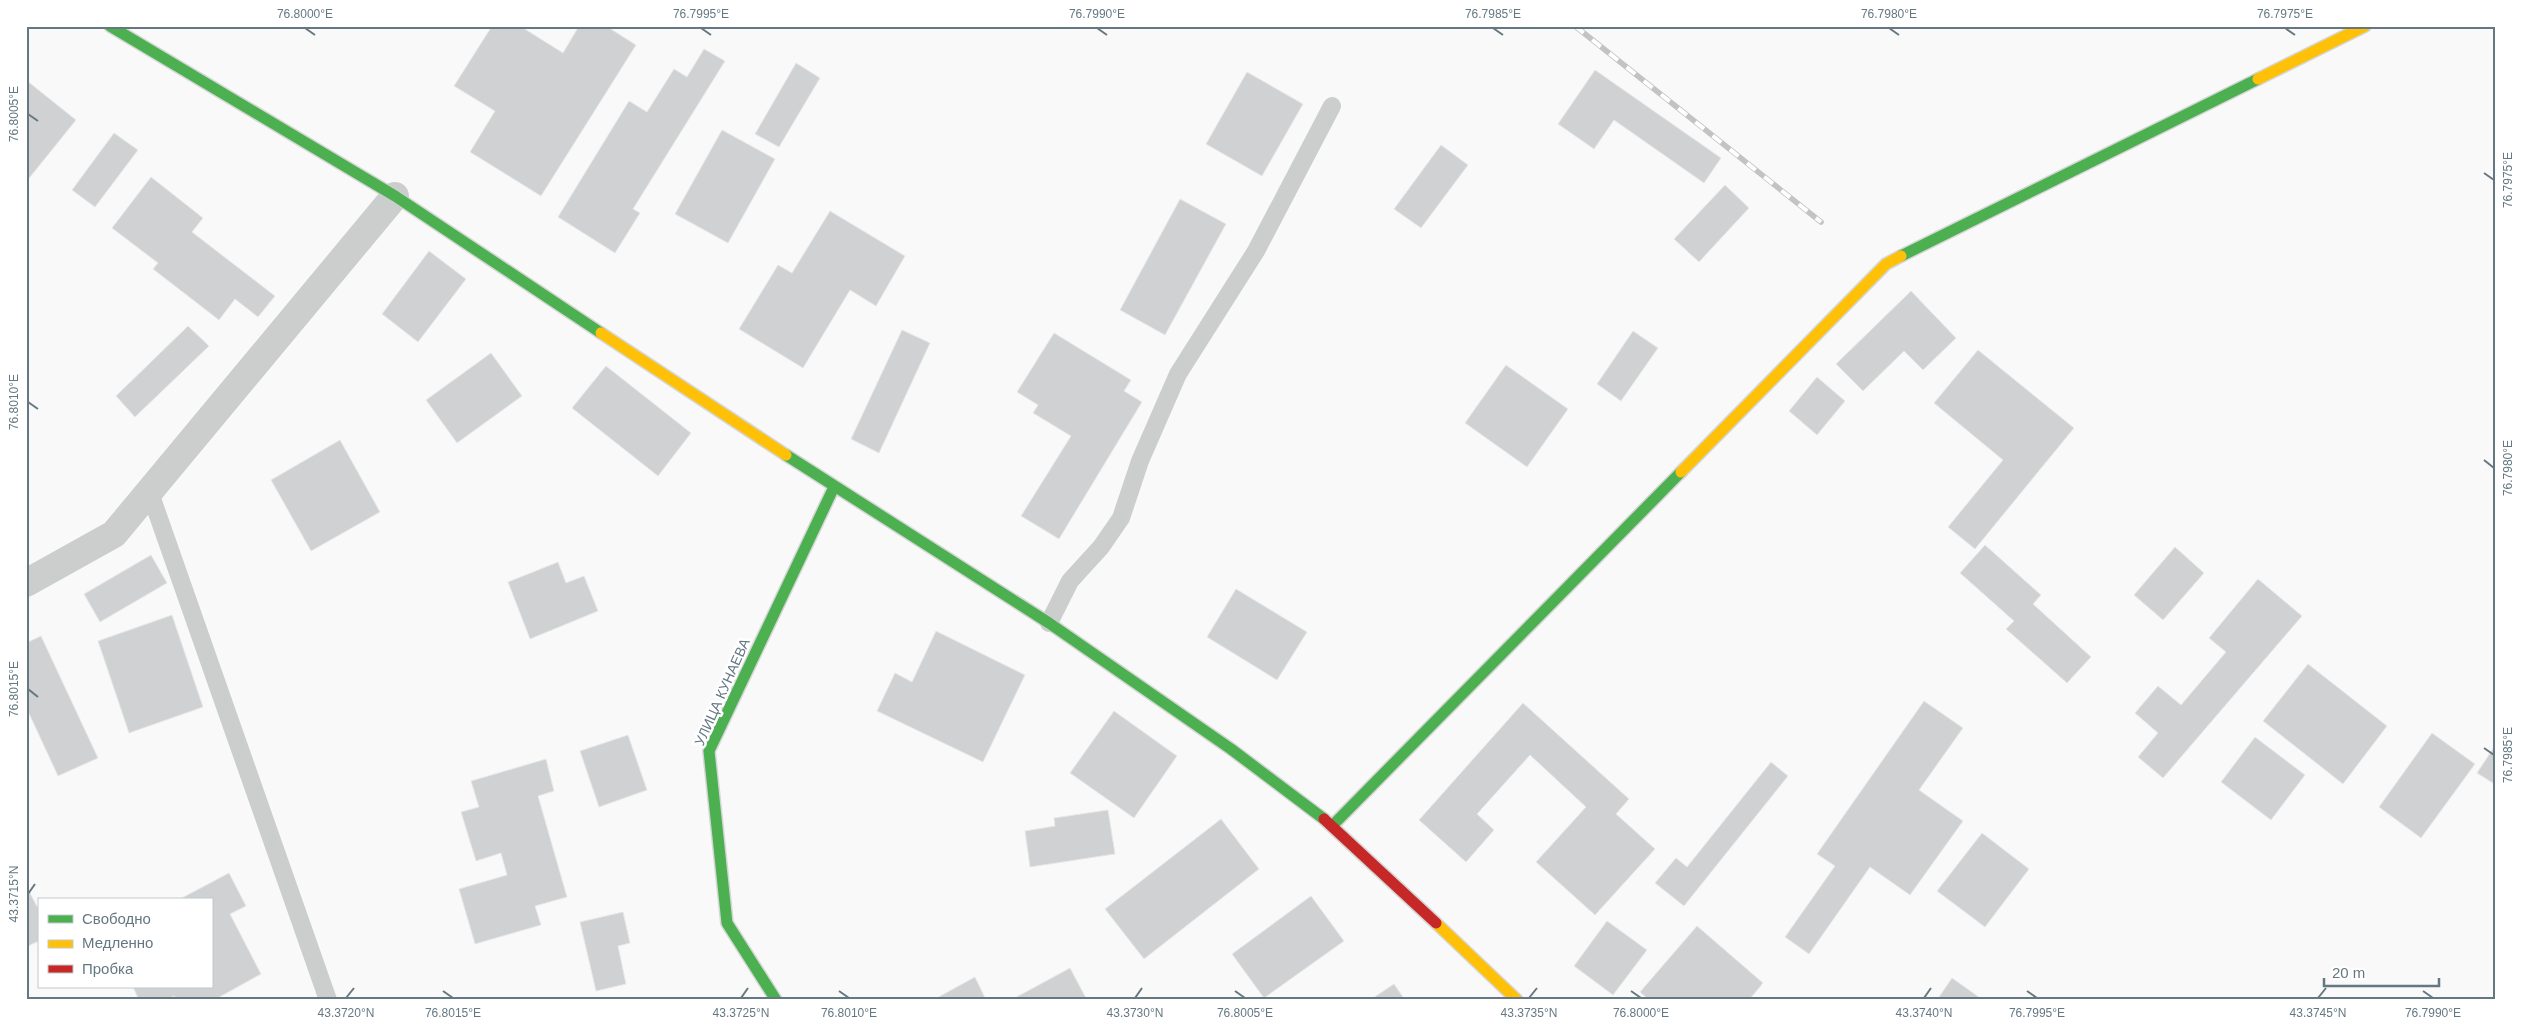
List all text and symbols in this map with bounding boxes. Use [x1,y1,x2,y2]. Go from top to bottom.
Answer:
text: 76.8000°E [277,7,333,21]
text: 76.7995°E [673,7,729,21]
text: 76.7990°E [1069,7,1125,21]
text: 76.7985°E [1465,7,1521,21]
text: 76.7980°E [1861,7,1917,21]
text: 76.7975°E [2257,7,2313,21]
text: 76.8005°E [7,86,21,142]
text: 76.7975°E [2501,152,2515,208]
text: 76.8010°E [7,374,21,430]
text: 76.7980°E [2501,440,2515,496]
street label: УЛИЦА КУНАЕВА [691,635,753,748]
text: 76.8015°E [7,661,21,717]
text: 76.7985°E [2501,727,2515,783]
text: 43.3715°N [7,866,21,922]
legend [38,898,212,988]
text: Свободно [82,910,151,927]
text: Медленно [82,934,153,951]
scale bar [2324,956,2440,988]
text: Пробка [82,960,134,977]
text: 20 m [2332,964,2365,981]
text: 43.3720°N [318,1006,374,1020]
text: 76.8015°E [425,1006,481,1020]
text: 43.3725°N [713,1006,769,1020]
text: 76.8010°E [821,1006,877,1020]
text: 43.3730°N [1107,1006,1163,1020]
text: 76.8005°E [1217,1006,1273,1020]
text: 43.3735°N [1501,1006,1557,1020]
text: 76.8000°E [1613,1006,1669,1020]
text: 43.3740°N [1896,1006,1952,1020]
text: 76.7995°E [2009,1006,2065,1020]
text: 43.3745°N [2290,1006,2346,1020]
text: 76.7990°E [2405,1006,2461,1020]

